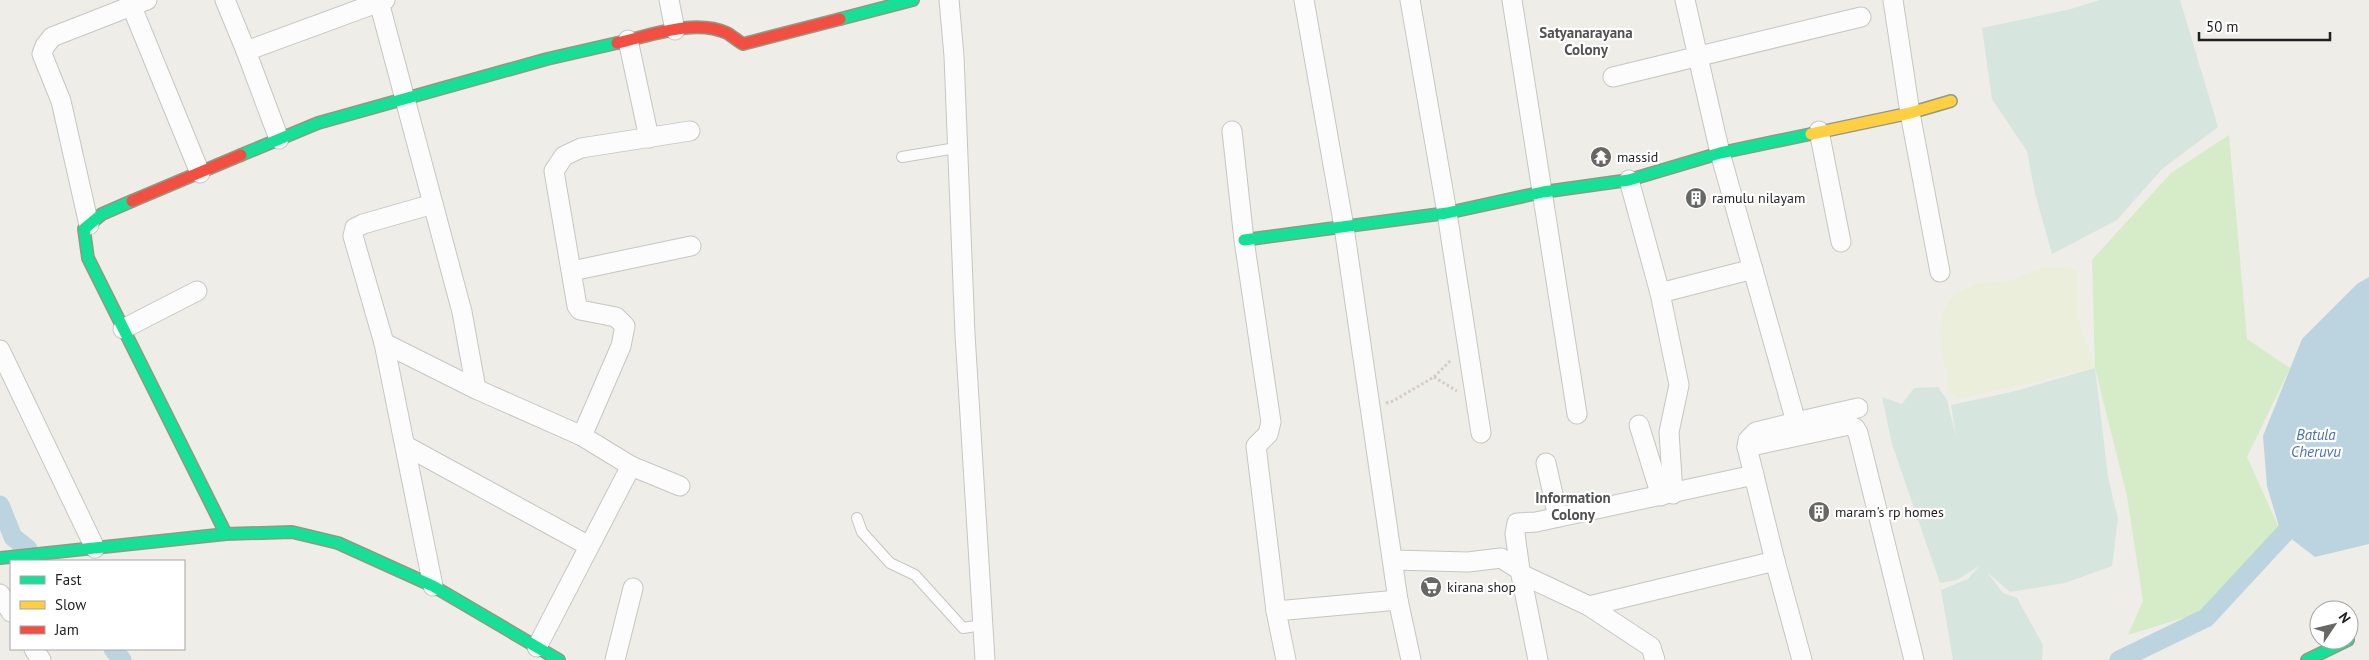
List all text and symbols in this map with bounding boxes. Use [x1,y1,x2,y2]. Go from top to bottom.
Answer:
scale bar [2199,10,2330,42]
text: 50 m [2206,17,2239,36]
district label: Satyanarayana Colony [1539,23,1633,59]
temple icon: massid [1589,145,1613,169]
place label: massid [1617,148,1658,166]
building icon: ramulu nilayam [1684,186,1708,210]
place label: ramulu nilayam [1712,189,1805,207]
water label: Batula Cheruvu [2291,425,2341,461]
district label: Information Colony [1535,488,1611,524]
building icon: maram's rp homes [1807,500,1831,524]
place label: maram's rp homes [1835,503,1944,521]
legend [10,560,185,650]
text: Fast [55,570,82,589]
supermarket icon: kirana shop [1419,575,1443,599]
place label: kirana shop [1447,578,1516,596]
text: Slow [55,595,86,614]
north arrow [2309,600,2359,650]
text: N [2335,609,2355,626]
text: Jam [54,620,79,639]

